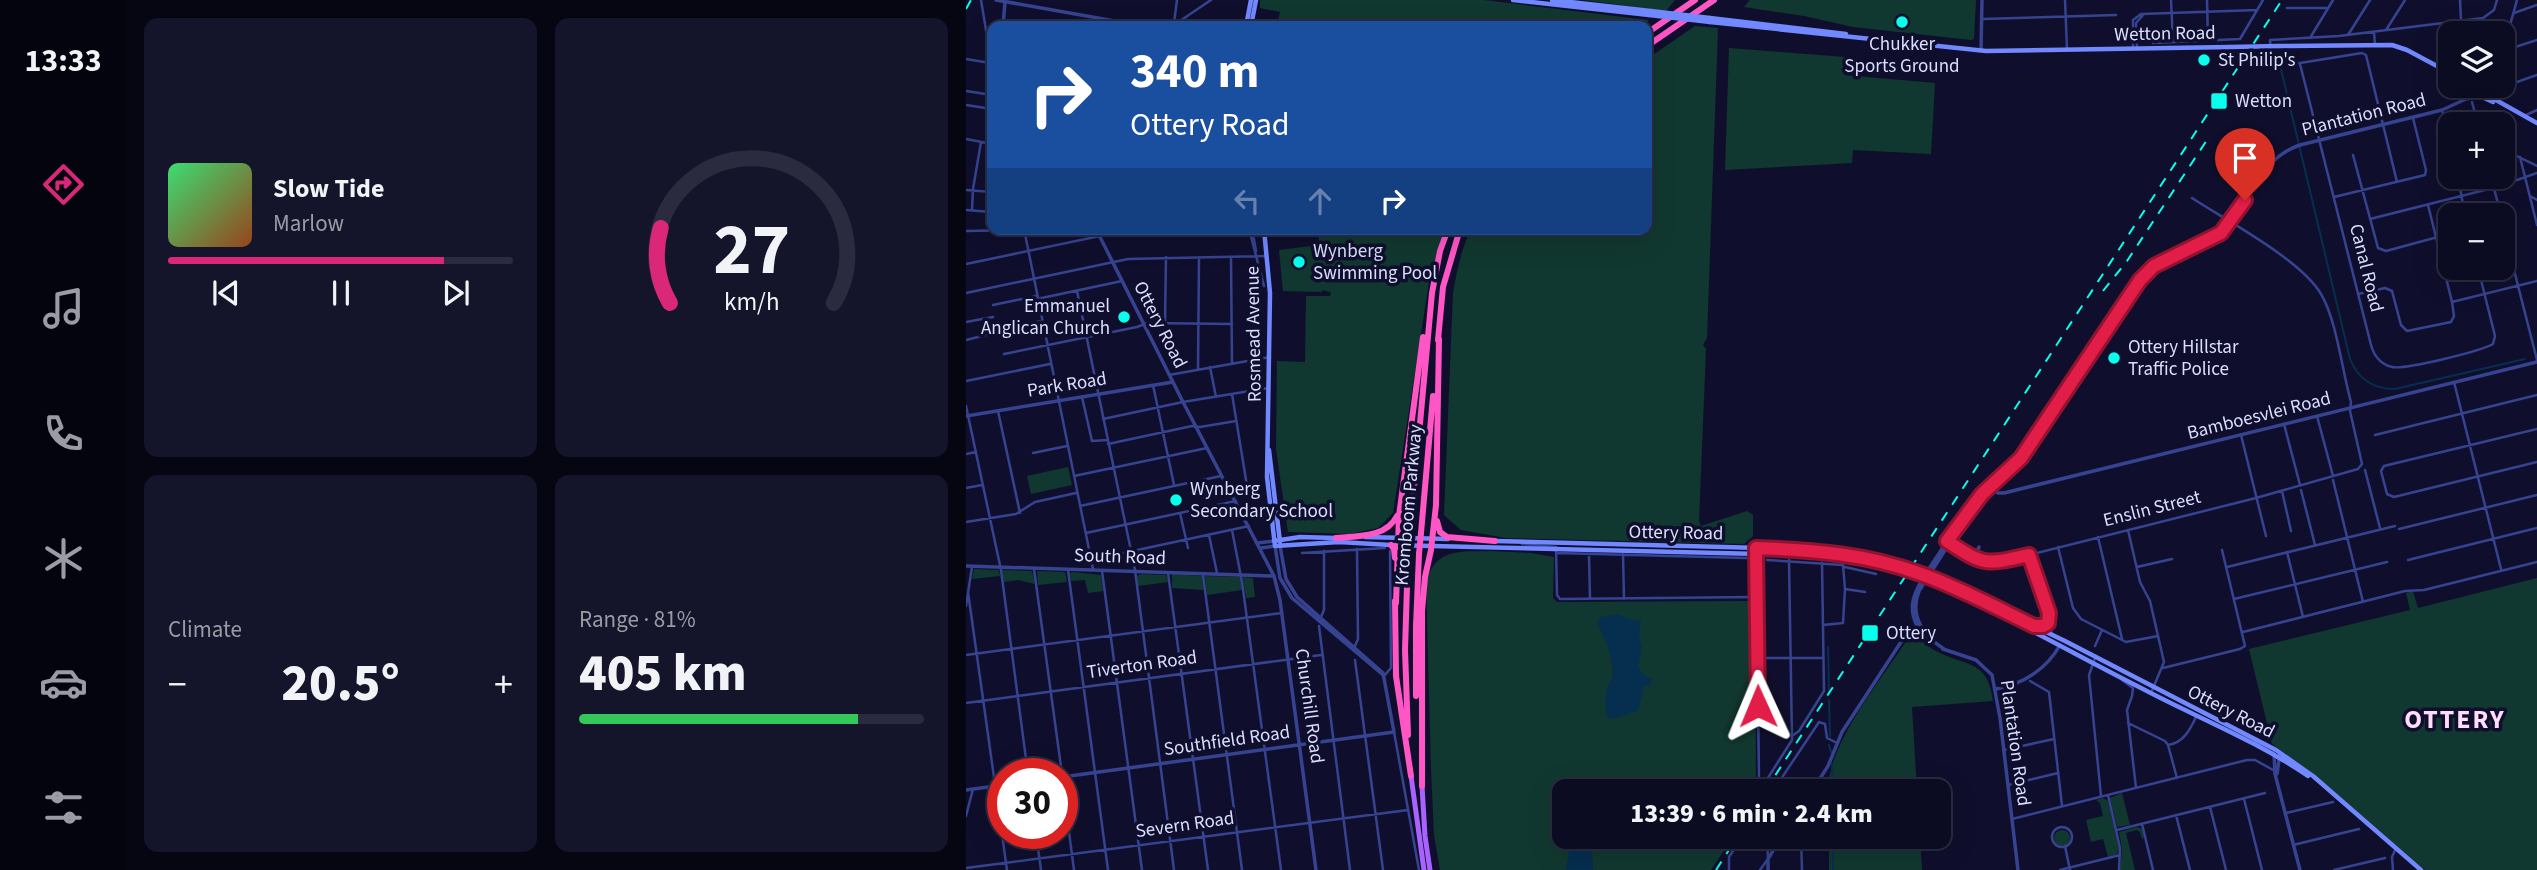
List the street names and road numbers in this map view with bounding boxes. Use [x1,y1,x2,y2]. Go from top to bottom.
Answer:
street label: Wetton Road [2114,20,2216,48]
street label: Plantation Road [2299,87,2429,143]
street label: Canal Road [2342,221,2390,315]
street label: Rosmead Avenue [1239,266,1269,402]
street label: Ottery Road [1126,277,1194,373]
street label: Park Road [1025,365,1109,405]
street label: Bamboesvlei Road [2184,385,2334,447]
street label: Kromboom Parkway [1389,423,1429,587]
street label: Enslin Street [2100,484,2204,534]
street label: Ottery Road [1628,519,1724,547]
street label: South Road [1073,542,1167,572]
street label: Tiverton Road [1085,644,1199,686]
street label: Churchill Road [1288,647,1330,765]
street label: Plantation Road [1993,678,2037,808]
street label: Ottery Road [2183,678,2279,746]
street label: Southfield Road [1162,719,1292,763]
street label: Severn Road [1134,805,1236,845]

